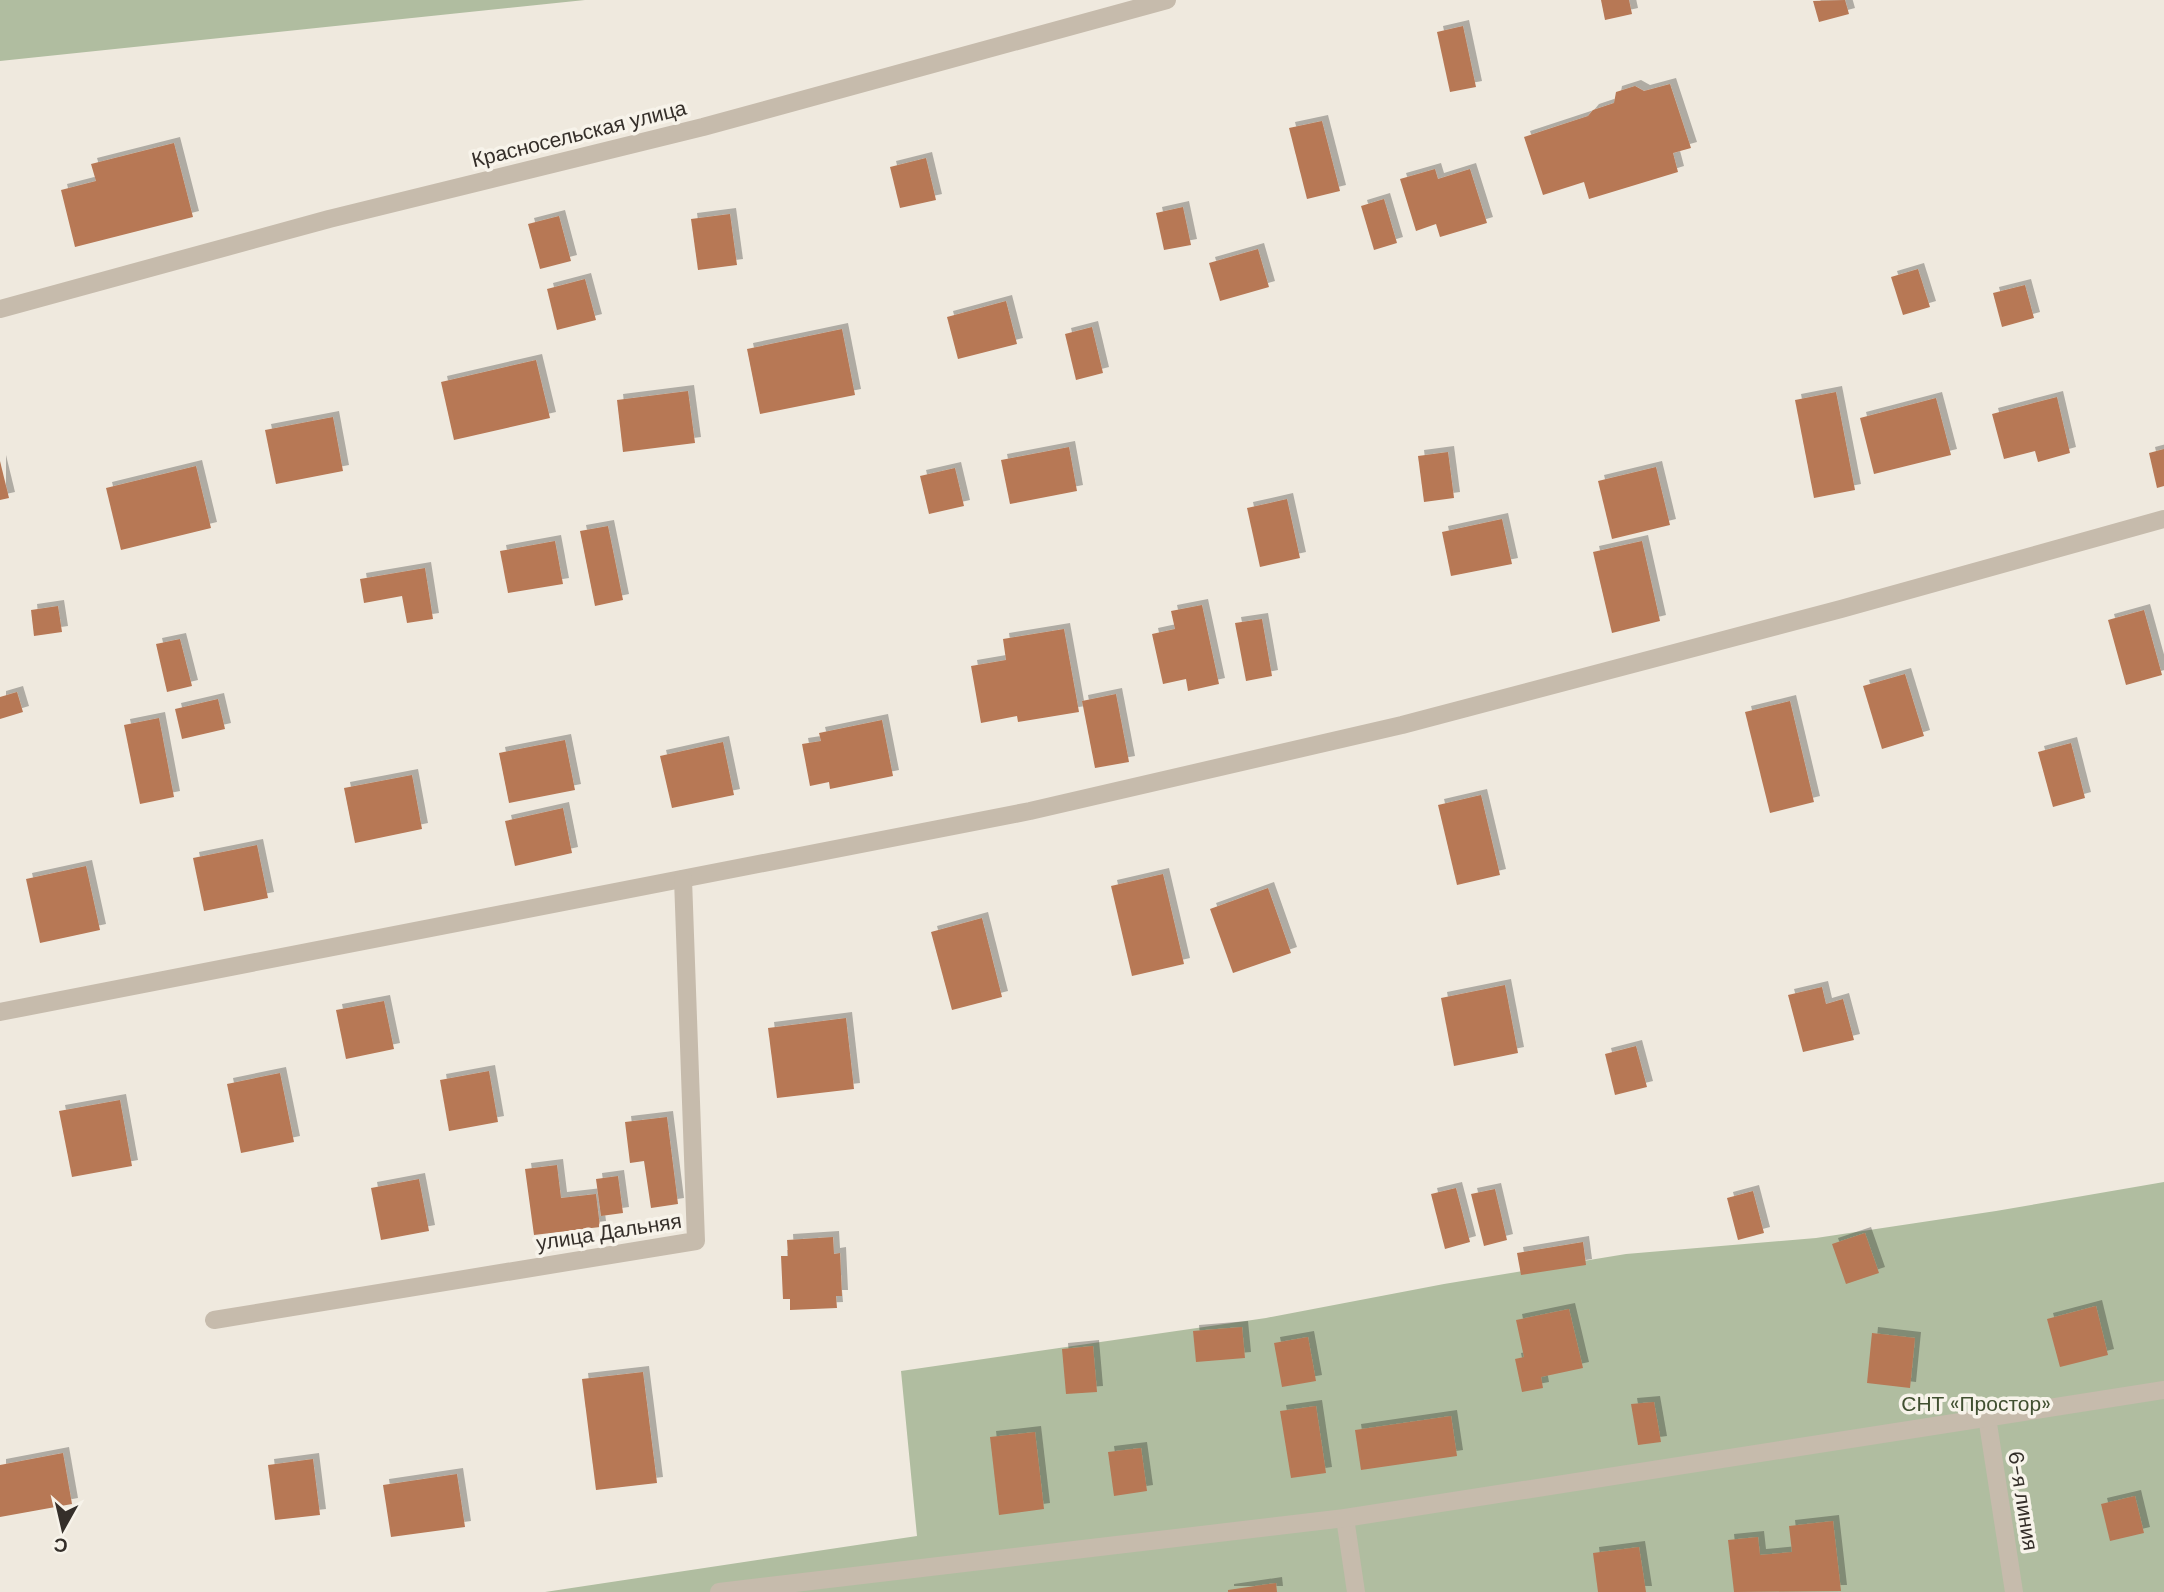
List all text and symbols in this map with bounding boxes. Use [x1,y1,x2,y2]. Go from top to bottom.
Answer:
street label: Красносельская улица [469,94,690,174]
street label: улица Дальняя [534,1207,684,1257]
park label: СНТ «Простор» [1901,1390,2051,1418]
street label: 6-я линия [2001,1449,2045,1553]
north arrow [28,1494,98,1564]
text: С [52,1532,69,1559]

